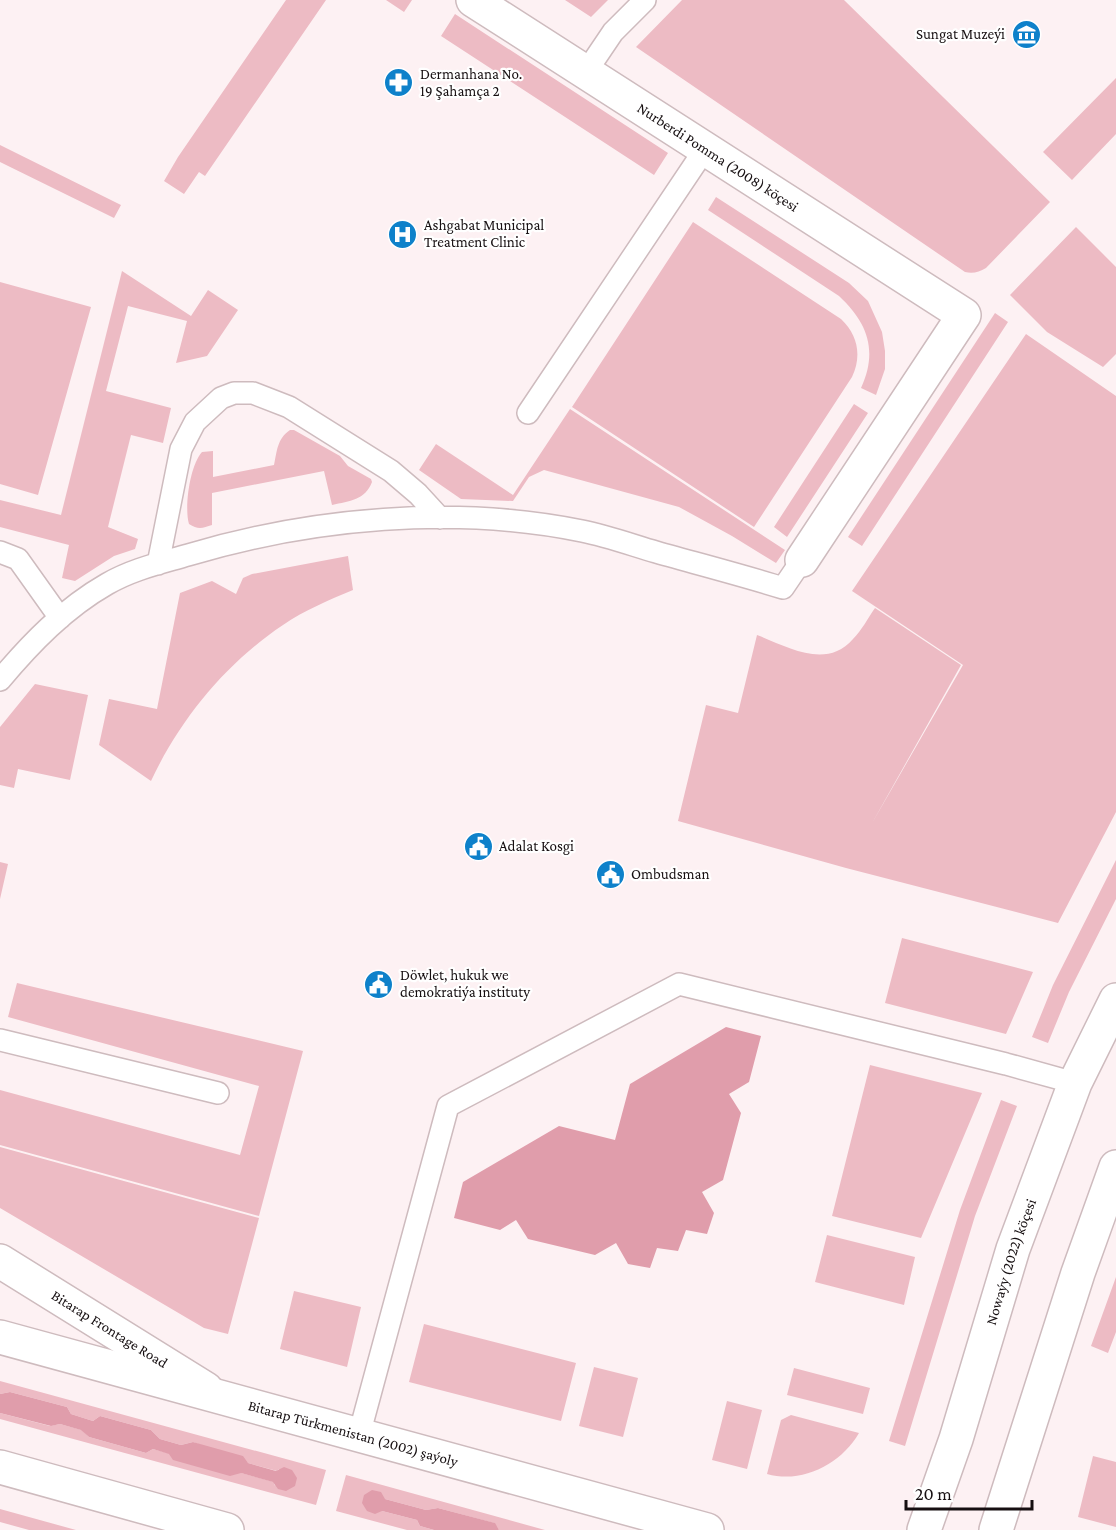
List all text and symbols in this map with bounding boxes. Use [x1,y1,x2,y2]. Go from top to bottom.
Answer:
museum icon: Sungat Muzeýi [1010,18,1042,50]
place label: Sungat Muzeýi [916,26,1005,43]
place label: Dermanhana No. 19 Şahamça 2 [420,66,522,100]
pharmacy icon: Dermanhana No. 19 Şahamça 2 [383,67,415,99]
street label: Nurberdi Pomma (2008) köçesi [634,100,801,215]
place label: Ashgabat Municipal Treatment Clinic [424,217,544,250]
hospital icon: Ashgabat Municipal Treatment Clinic [387,218,419,250]
public building icon: Adalat Kosgi [462,830,494,862]
place label: Adalat Kosgi [499,838,574,855]
public building icon: Ombudsman [594,858,626,890]
place label: Ombudsman [631,866,710,882]
place label: Döwlet, hukuk we demokratiýa instituty [400,967,530,1001]
public building icon: Döwlet, hukuk we demokratiýa instituty [363,968,395,1000]
street label: Nowaýy (2022) köçesi [983,1196,1039,1327]
street label: Bitarap Frontage Road [49,1287,171,1371]
street label: Bitarap Türkmenistan (2002) şaýoly [246,1397,460,1471]
scale bar [906,1473,1032,1511]
text: 20 m [915,1484,952,1504]

